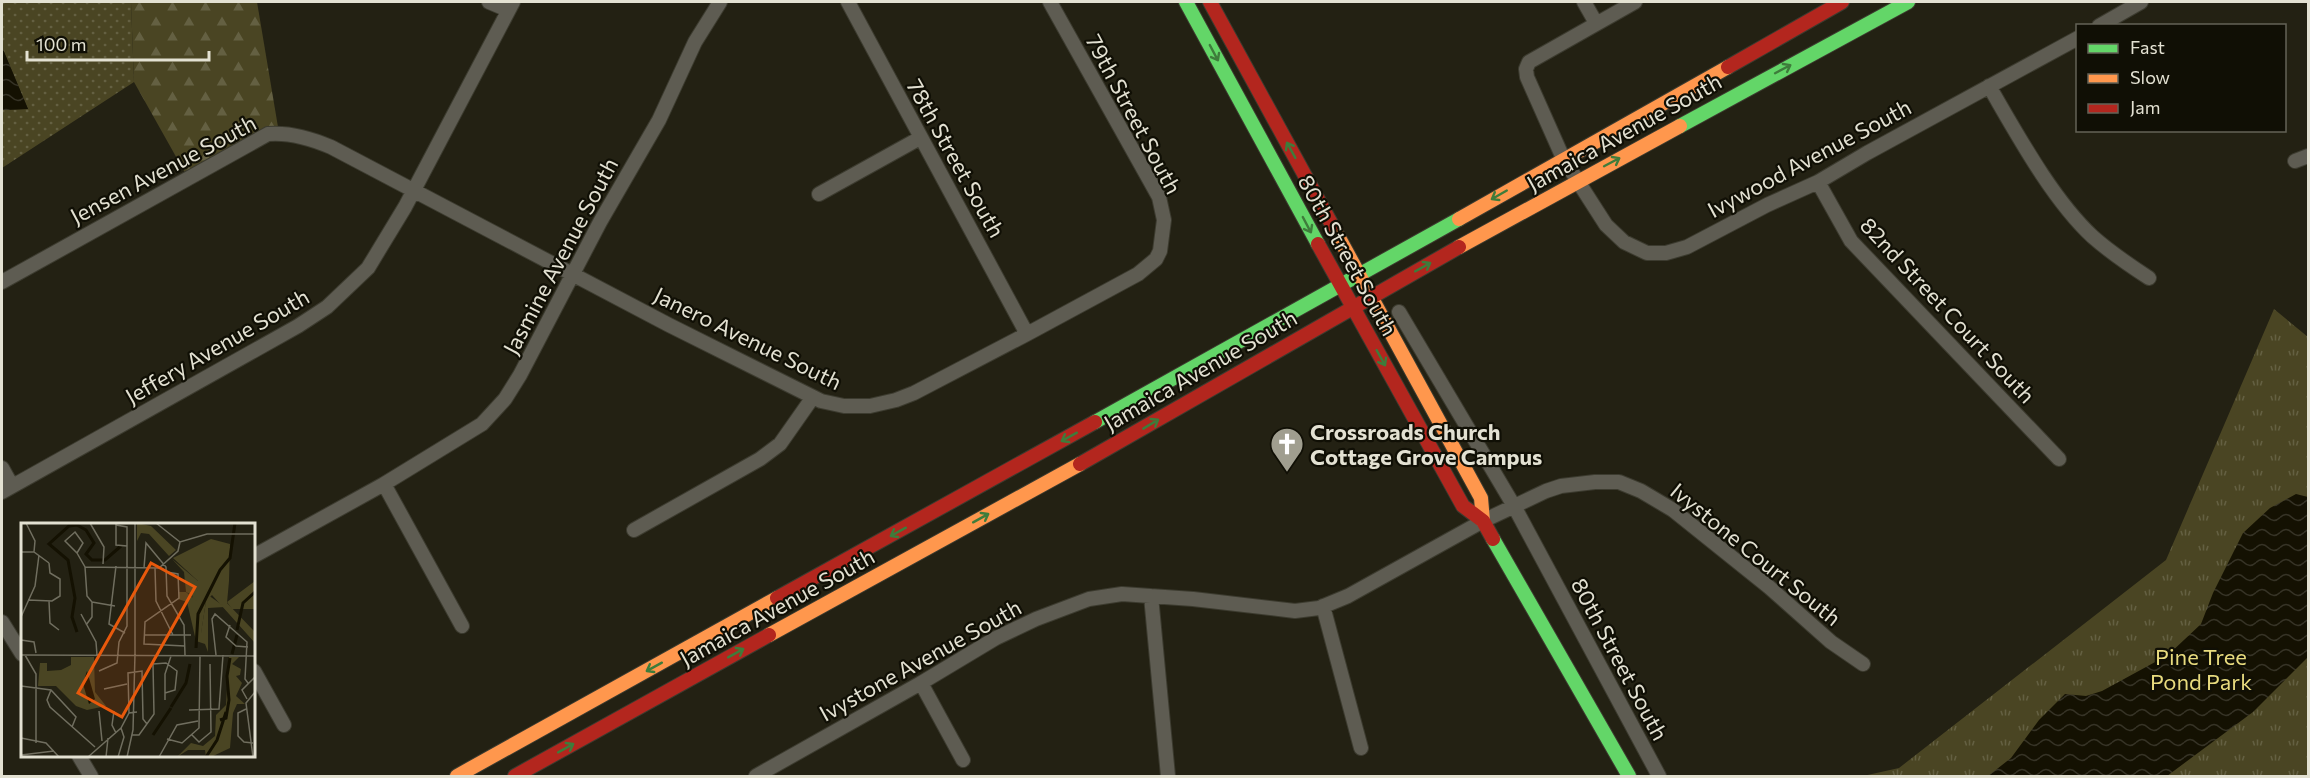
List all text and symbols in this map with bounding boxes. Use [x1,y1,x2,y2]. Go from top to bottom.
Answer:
scale bar [27,24,208,62]
legend [2076,24,2286,132]
street label: 79th Street South [1081,29,1187,199]
text: 100 m [36,33,86,55]
text: Fast [2130,36,2165,58]
one-way arrow [1208,44,1220,61]
one-way arrow [1774,63,1791,75]
text: Slow [2130,66,2170,88]
street label: Jamaica Avenue South [1522,67,1726,197]
street label: 78th Street South [901,74,1011,242]
street label: Ivywood Avenue South [1703,93,1915,223]
text: Jam [2130,96,2160,118]
street label: Jensen Avenue South [65,109,261,229]
one-way arrow [1285,142,1296,160]
street label: Jasmine Avenue South [497,153,623,359]
one-way arrow [1603,156,1620,168]
street label: 80th Street South [1293,170,1403,340]
one-way arrow [1491,189,1508,201]
street label: 82nd Street Court South [1855,212,2041,408]
one-way arrow [1302,215,1313,233]
one-way arrow [1414,261,1431,273]
street label: Janero Avenue South [650,281,846,395]
street label: Jeffery Avenue South [120,282,314,410]
street label: Jamaica Avenue South [1099,304,1301,436]
one-way arrow [1375,349,1387,366]
one-way arrow [1142,417,1159,429]
place label: Crossroads Church Cottage Grove Campus [1310,418,1542,470]
church icon: Crossroads Church Cottage Grove Campus [1269,426,1305,473]
one-way arrow [1060,432,1078,443]
street label: Ivystone Court South [1665,477,1847,631]
one-way arrow [971,512,989,523]
inset map [21,523,255,757]
one-way arrow [890,526,907,538]
street label: Jamaica Avenue South [675,542,879,672]
street label: 80th Street South [1566,573,1674,745]
street label: Ivystone Avenue South [814,593,1026,727]
park label: Pine Tree Pond Park [2150,643,2252,695]
one-way arrow [728,647,745,659]
one-way arrow [646,661,663,673]
one-way arrow [557,742,574,754]

